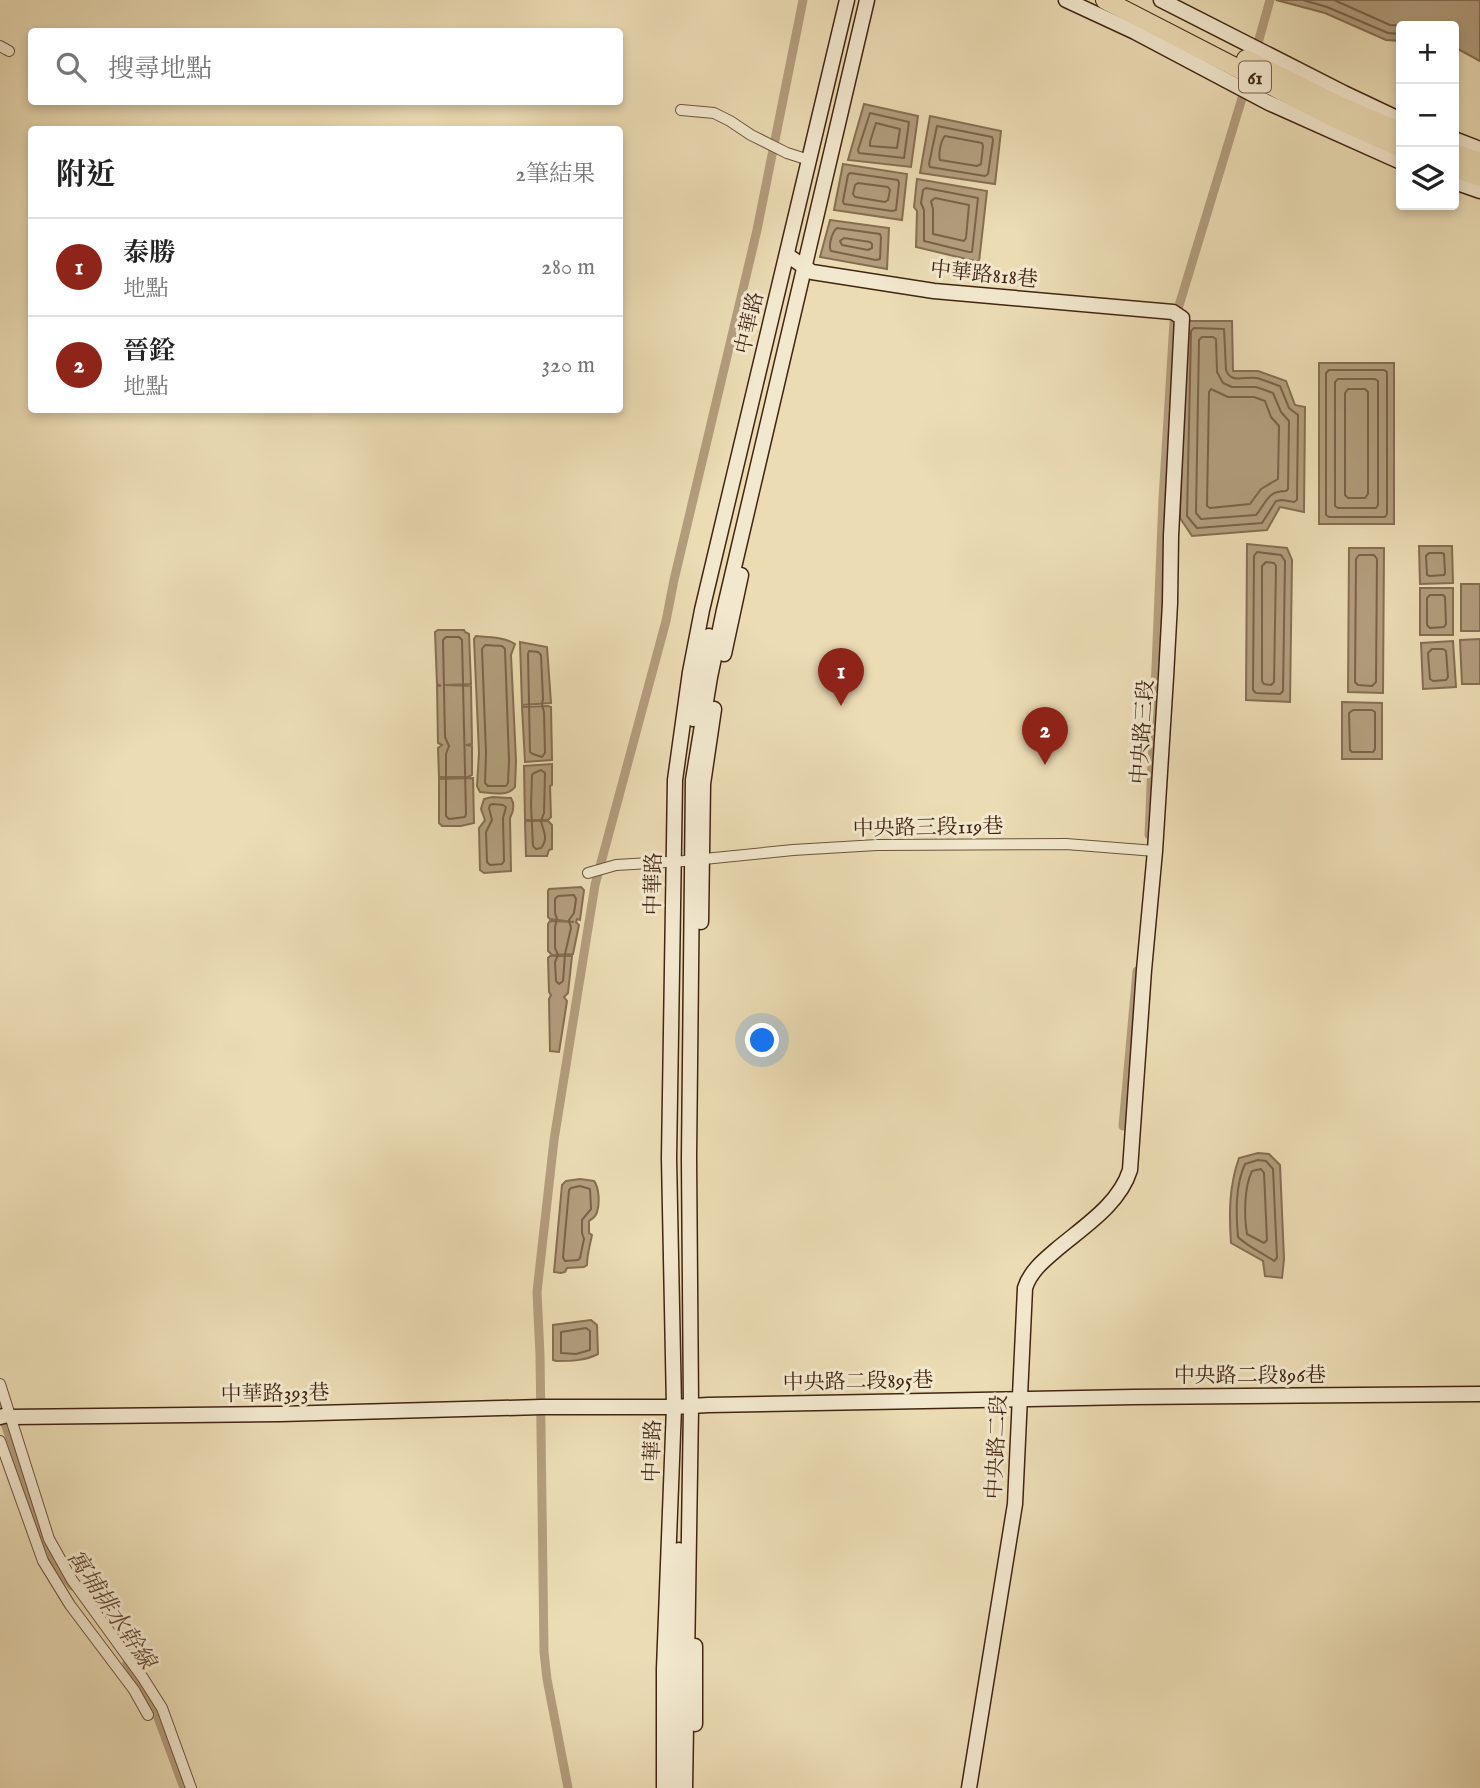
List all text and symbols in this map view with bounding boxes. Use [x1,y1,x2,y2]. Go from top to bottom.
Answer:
map controls [1396,21,1459,210]
button: + [1396,21,1459,84]
search box [28,28,623,105]
icon: search [52,48,90,86]
text: 搜尋地點 [108,53,212,86]
road number: 61 [1239,61,1271,92]
button: − [1396,84,1459,147]
button: layers [1396,147,1459,210]
text: 附近 [56,157,116,195]
text: 2筆結果 [515,160,595,189]
text: 泰勝 [123,237,175,270]
text: 1 [75,253,83,282]
text: 280 m [541,253,595,282]
street label: 中華路818巷 [929,256,1039,295]
text: 地點 [123,275,169,304]
street label: 中華路 [730,290,771,357]
text: 晉銓 [123,335,175,368]
text: 2 [74,351,84,380]
text: 320 m [542,351,595,380]
text: 地點 [123,373,169,402]
pin: 1 [818,648,864,706]
street label: 中央路三段 [1126,679,1161,785]
pin: 2 [1022,707,1068,765]
street label: 中央路三段119巷 [852,814,1004,843]
street label: 中華路 [640,852,669,916]
your location [745,1023,779,1057]
street label: 中央路二段896巷 [1174,1363,1326,1390]
street label: 中央路二段895巷 [782,1368,934,1397]
street label: 中華路393巷 [220,1380,330,1409]
street label: 中央路二段 [981,1394,1014,1500]
street label: 中華路 [639,1419,668,1483]
water label: 寓埔排水幹線 [60,1545,162,1677]

